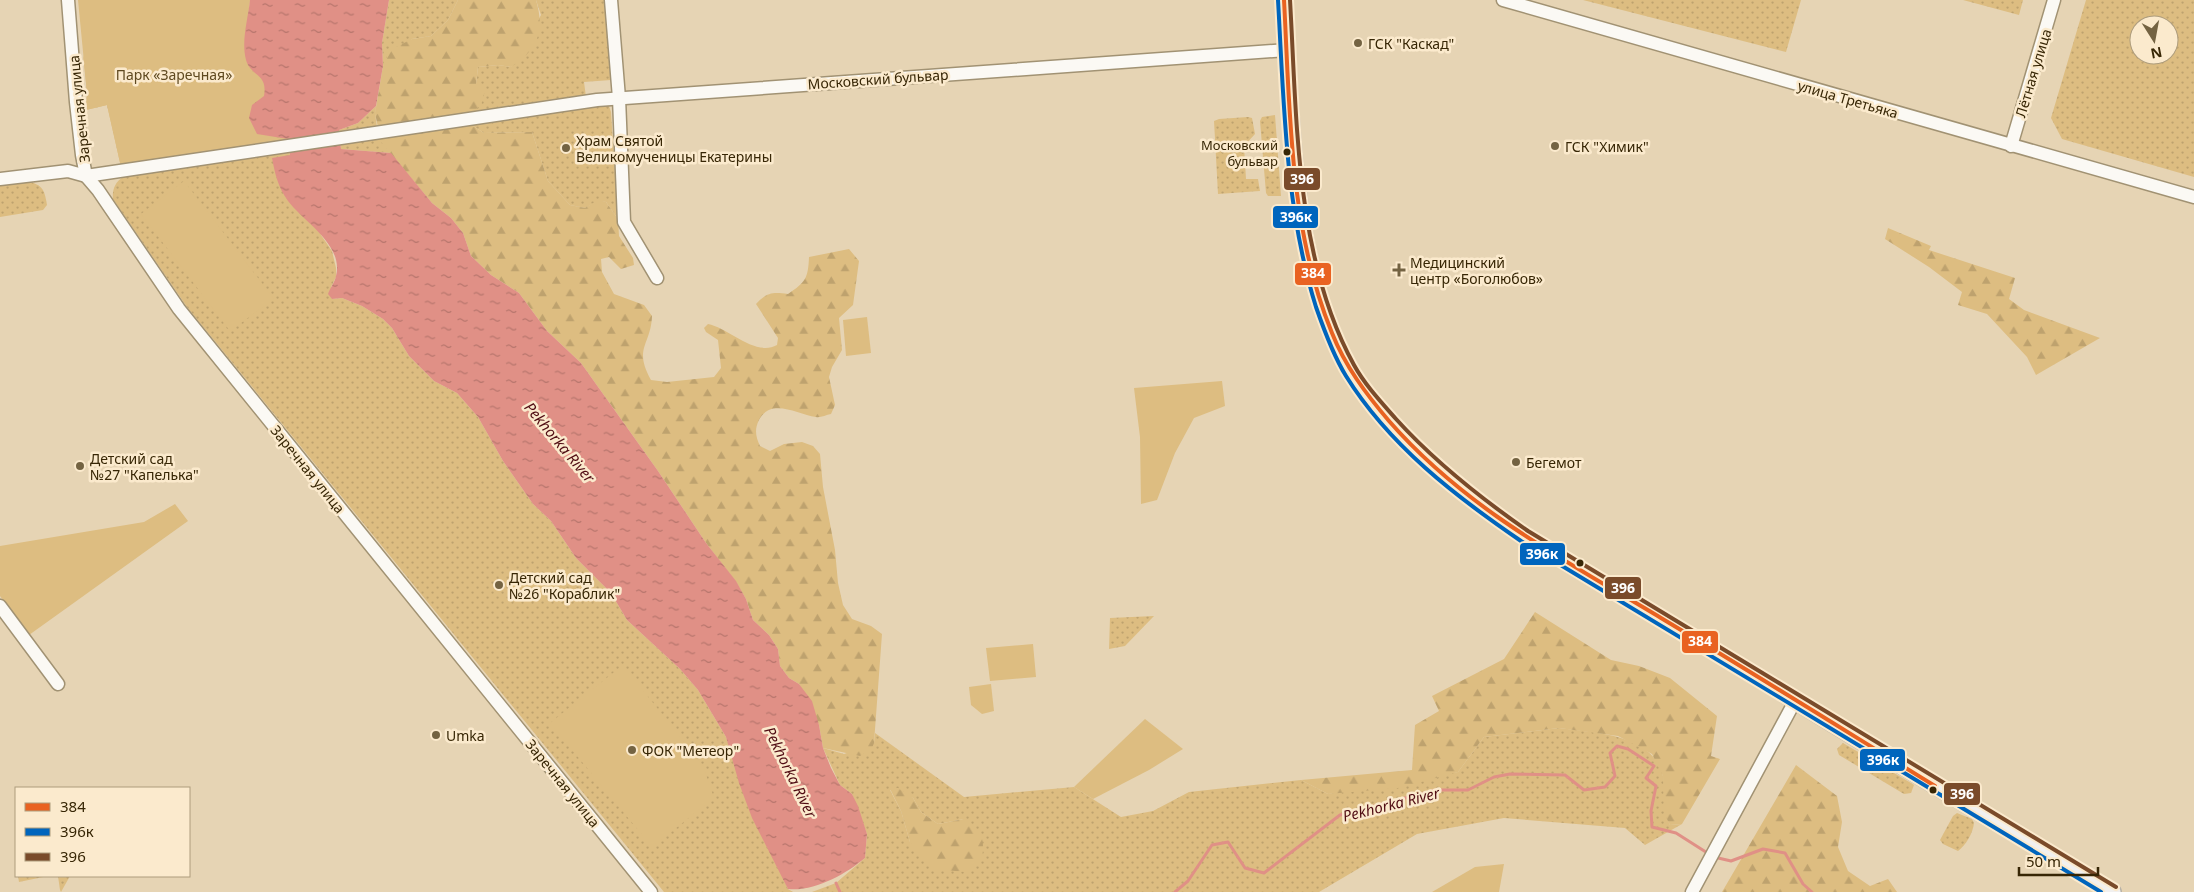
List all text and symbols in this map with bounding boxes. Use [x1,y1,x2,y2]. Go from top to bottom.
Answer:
north arrow [2129,15,2179,65]
street label: Лётная улица [2011,26,2055,120]
place label: ГСК "Каскад" [1368,34,1454,53]
marker: ГСК "Каскад" [1352,37,1364,49]
text: N [2149,43,2164,64]
street label: Заречная улица [64,54,94,164]
park label: Парк «Заречная» [116,65,232,84]
street label: Московский бульвар [807,65,949,93]
street label: улица Третьяка [1796,76,1900,122]
place label: Храм Святой Великомученицы Екатерины [576,131,772,166]
place label: Московский бульвар [1201,136,1278,170]
place label: ГСК "Химик" [1565,137,1649,156]
marker: ГСК "Химик" [1549,140,1561,152]
marker: Храм Святой Великомученицы Екатерины [560,142,572,154]
marker: Московский бульвар [1282,147,1292,157]
line badge: 396 [1283,167,1321,191]
text: 396 [1290,169,1314,188]
line badge: 396к [1272,205,1319,229]
text: 396к [1280,207,1313,226]
place label: Медицинский центр «Боголюбов» [1410,253,1543,288]
line badge: 384 [1294,262,1332,286]
text: 384 [1301,263,1325,282]
marker: Медицинский центр «Боголюбов» [1392,263,1406,277]
water label: Pekhorka River [520,398,600,487]
street label: Заречная улица [267,421,349,517]
place label: Детский сад №27 "Капелька" [90,449,199,484]
place label: Бегемот [1526,453,1582,472]
marker: Бегемот [1510,456,1522,468]
marker: Детский сад №27 "Капелька" [74,460,86,472]
line badge: 396к [1519,542,1566,566]
text: 396к [1526,544,1559,563]
unlabelled marker [1575,558,1585,568]
place label: Детский сад №26 "Кораблик" [509,568,620,603]
line badge: 396 [1604,576,1642,600]
text: 396 [1611,578,1635,597]
marker: Детский сад №26 "Кораблик" [493,579,505,591]
line badge: 384 [1681,630,1719,654]
text: 384 [1688,631,1712,650]
water label: Pekhorka River [760,723,822,822]
place label: Umka [446,726,485,745]
marker: Umka [430,729,442,741]
street label: Заречная улица [522,735,604,831]
place label: ФОК "Метеор" [642,741,739,760]
marker: ФОК "Метеор" [626,744,638,756]
line badge: 396к [1859,748,1906,772]
text: 396к [1867,750,1900,769]
water label: Pekhorka River [1340,782,1443,826]
line badge: 396 [1943,782,1981,806]
text: 396 [1950,784,1974,803]
unlabelled marker [1928,785,1938,795]
legend [15,787,190,877]
text: 384 [60,796,86,816]
text: 396к [60,821,94,841]
scale bar [2019,844,2098,876]
text: 396 [60,846,86,866]
text: 50 m [2026,851,2061,871]

